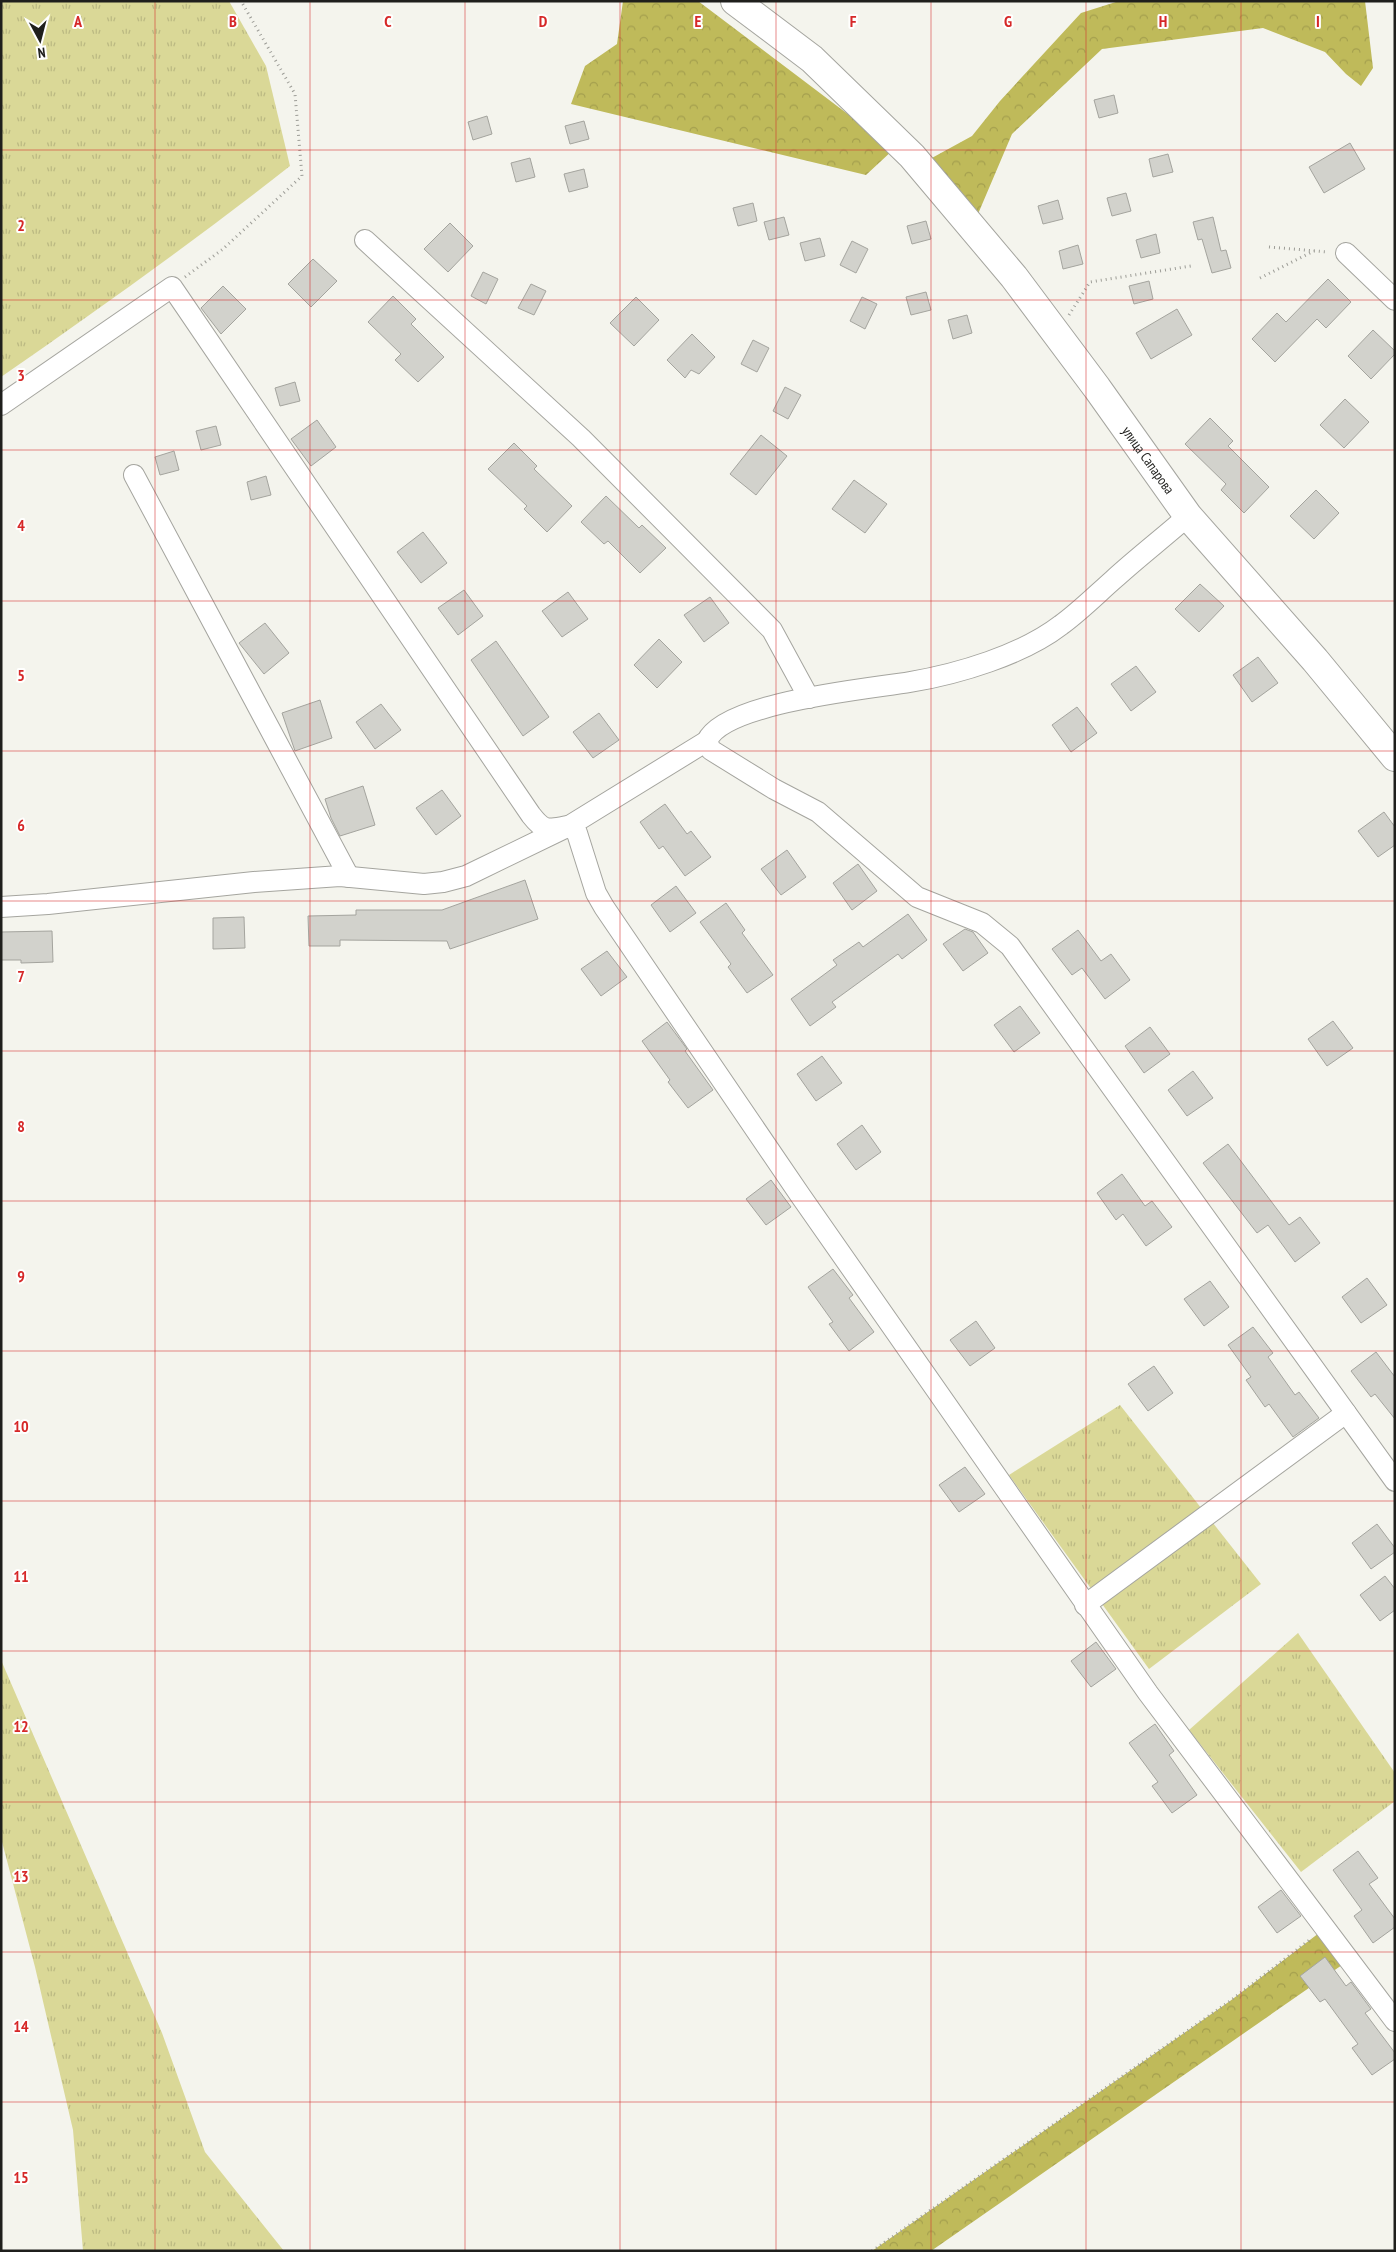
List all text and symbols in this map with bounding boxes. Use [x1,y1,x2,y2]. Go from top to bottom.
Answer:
text: A [73,11,83,31]
text: B [229,11,237,31]
text: C [384,11,392,31]
text: D [539,11,548,31]
text: E [695,11,702,31]
text: F [850,11,857,31]
text: G [1004,11,1012,31]
text: H [1159,11,1167,31]
text: I [1316,11,1320,31]
north arrow [15,15,65,65]
text: N [37,44,46,62]
text: 2 [17,215,25,235]
text: 3 [17,365,25,385]
street label: улица Сапарова [1118,423,1178,497]
text: 4 [17,515,25,535]
text: 5 [17,665,25,685]
text: 6 [17,815,25,835]
text: 7 [17,966,25,986]
text: 8 [17,1116,25,1136]
text: 9 [17,1266,25,1286]
text: 10 [13,1416,29,1436]
text: 11 [13,1566,29,1586]
text: 12 [13,1716,29,1736]
text: 13 [13,1866,29,1886]
text: 14 [13,2016,29,2036]
text: 15 [13,2167,29,2187]

